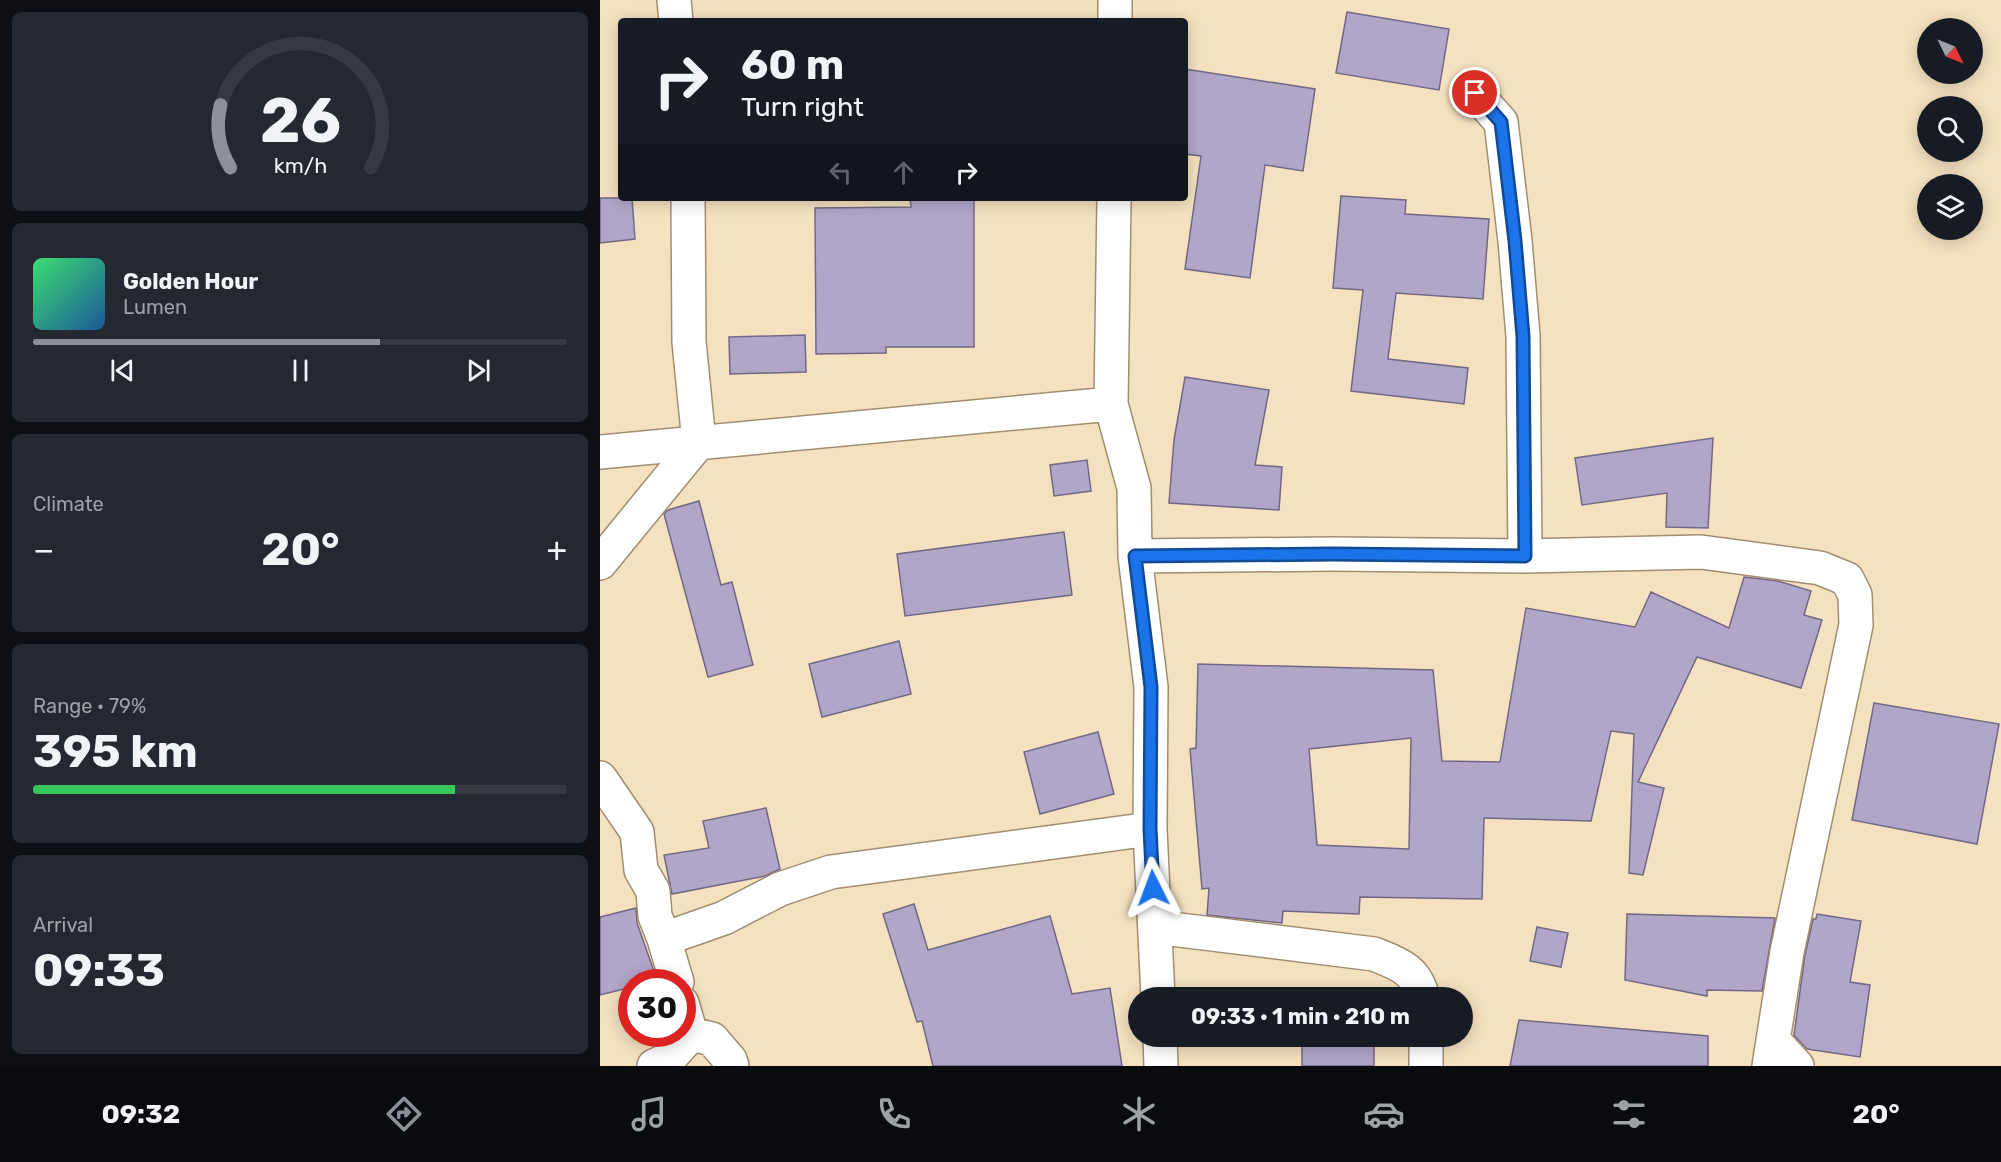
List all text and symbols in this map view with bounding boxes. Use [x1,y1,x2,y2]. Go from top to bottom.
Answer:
north arrow [1917,18,1983,84]
map controls [1917,18,1983,240]
text: 60 m [741,40,844,90]
icon: right [642,42,720,120]
pin [1449,67,1500,118]
icon: arrive [1458,76,1491,109]
text: 26 [259,85,341,159]
text: Turn right [741,91,864,123]
button: search [1917,96,1983,162]
text: km/h [273,154,327,179]
icon: left [824,156,857,189]
icon: ahead [887,156,920,189]
icon: right [950,156,983,189]
button: layers [1917,174,1983,240]
text: Golden Hour [123,268,258,295]
text: Lumen [123,295,187,319]
icon: previous [106,354,139,387]
icon: pause [284,354,317,387]
icon: next [462,354,495,387]
text: Climate [33,492,104,516]
text: 20° [261,523,340,576]
text: − [33,530,54,569]
text: + [546,530,567,569]
text: Range · 79% [33,694,146,718]
text: 395 km [33,725,198,778]
position arrow [1121,856,1185,920]
text: Arrival [33,913,93,937]
text: 09:33 [33,944,165,997]
speed limit sign: 30 [618,969,696,1047]
text: 09:33 · 1 min · 210 m [1191,1003,1410,1030]
icon: directions [383,1093,425,1135]
icon: music [628,1093,670,1135]
icon: phone [873,1093,915,1135]
icon: climate [1118,1093,1160,1135]
icon: car [1363,1093,1405,1135]
icon: filters [1608,1093,1650,1135]
text: 09:32 [101,1098,180,1130]
text: 20° [1852,1098,1899,1130]

